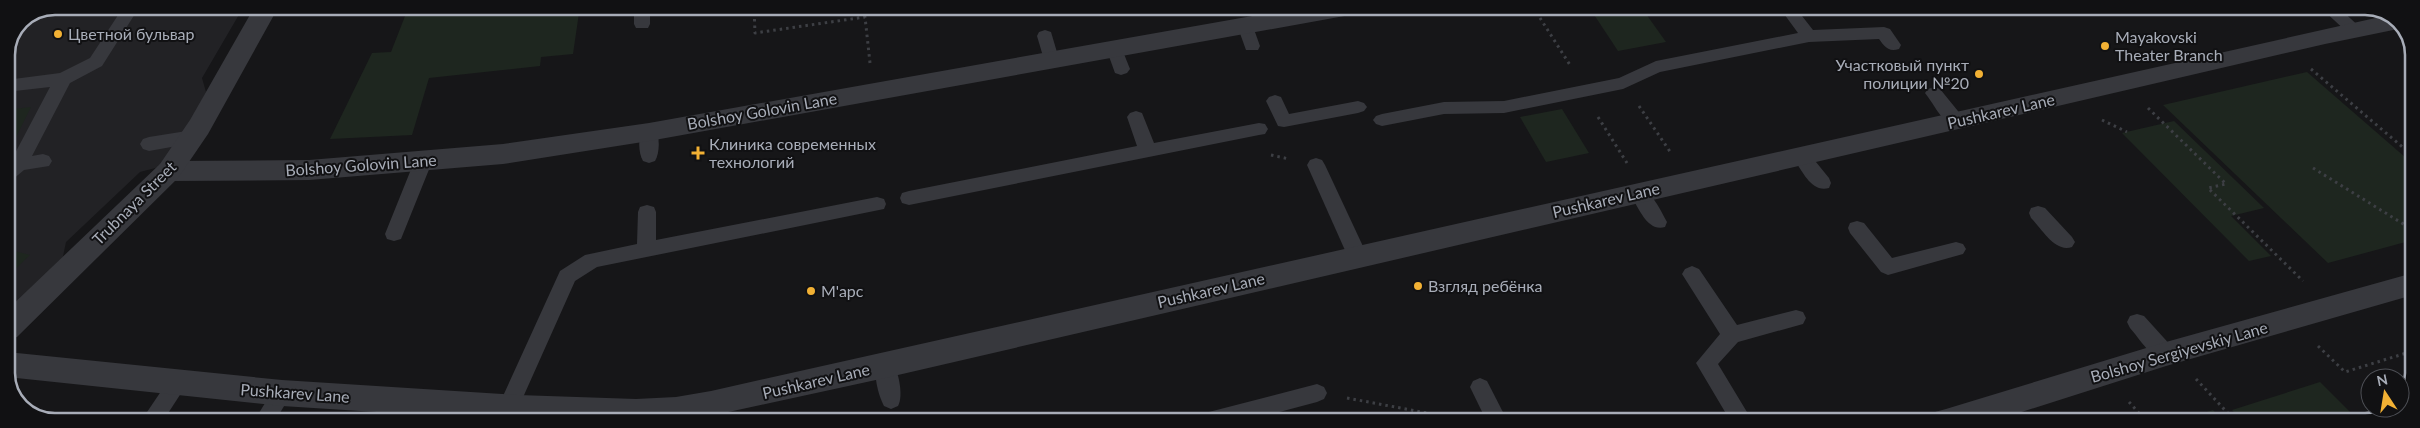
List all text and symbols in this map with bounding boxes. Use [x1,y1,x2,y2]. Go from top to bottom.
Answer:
place label: Цветной бульвар [68,24,195,43]
place label: Mayakovski Theater Branch [2115,27,2223,64]
marker: Цветной бульвар [52,28,64,40]
marker: Mayakovski Theater Branch [2099,40,2111,52]
place label: Участковый пункт полиции №20 [1835,55,1969,92]
marker: Участковый пункт полиции №20 [1973,68,1985,80]
street label: Bolshoy Golovin Lane [686,88,838,133]
street label: Pushkarev Lane [1945,89,2056,132]
place label: Клиника современных технологий [709,134,876,171]
marker: Клиника современных технологий [691,146,705,160]
street label: Bolshoy Golovin Lane [285,150,437,179]
street label: Trubnaya Street [88,157,180,248]
street label: Pushkarev Lane [1550,178,1661,221]
street label: Pushkarev Lane [1155,268,1266,311]
place label: Взгляд ребёнка [1428,276,1542,295]
marker: Взгляд ребёнка [1412,280,1424,292]
place label: М'арс [821,281,864,300]
marker: М'арс [805,285,817,297]
street label: Bolshoy Sergiyevskiy Lane [2088,317,2270,386]
street label: Pushkarev Lane [760,359,871,402]
north arrow [2360,368,2410,418]
text: N [2375,370,2389,389]
street label: Pushkarev Lane [240,379,350,406]

